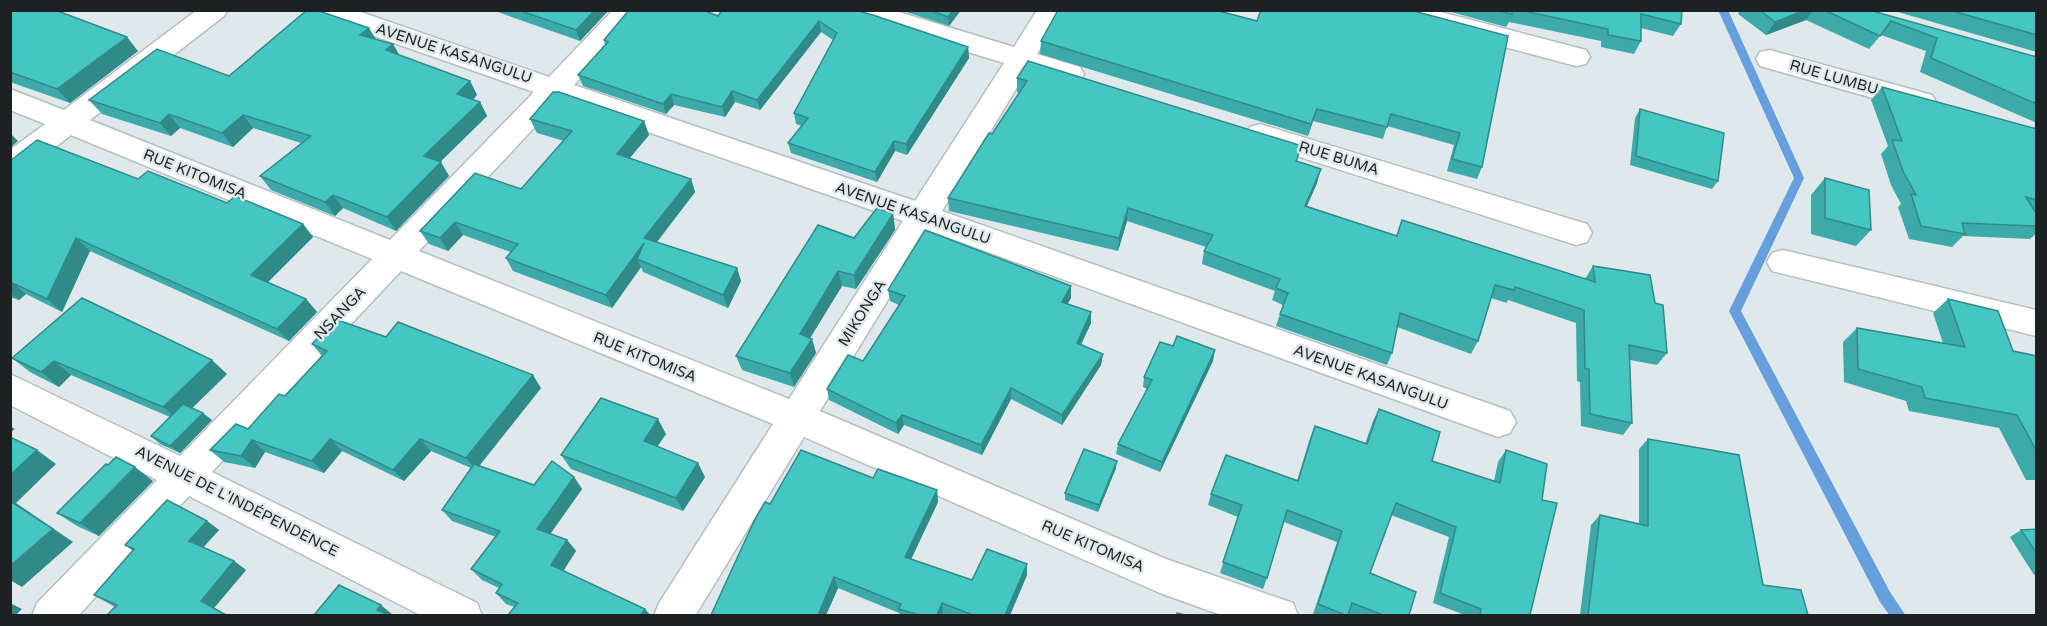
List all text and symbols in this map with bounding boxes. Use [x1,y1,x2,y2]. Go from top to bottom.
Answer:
street label: AVENUE KASANGULU [374,19,534,87]
street label: RUE LUMBU [1788,56,1880,98]
street label: RUE BUMA [1297,137,1381,179]
street label: RUE KITOMISA [141,145,249,203]
street label: AVENUE KASANGULU [833,178,993,248]
street label: MIKONGA [834,276,890,350]
street label: NSANGA [310,283,370,343]
street label: RUE KITOMISA [591,328,699,386]
street label: AVENUE KASANGULU [1291,341,1451,413]
street label: AVENUE DE L'INDÉPENDENCE [132,442,342,560]
street label: RUE KITOMISA [1039,516,1147,576]

